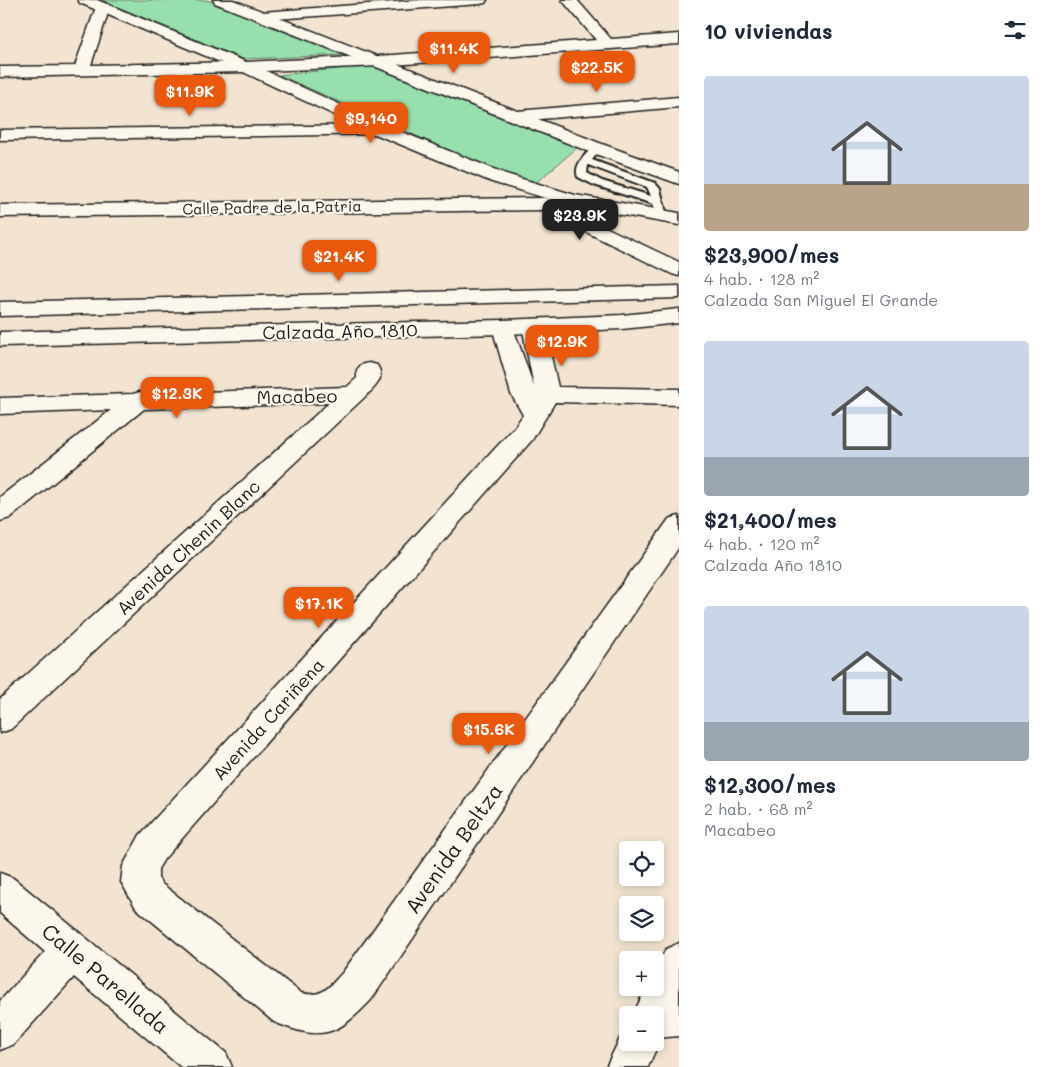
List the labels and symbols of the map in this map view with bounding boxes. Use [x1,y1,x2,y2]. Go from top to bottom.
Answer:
pin: $11.4K [413,32,495,74]
pin: $22.5K [556,51,638,93]
pin: $11.9K [149,74,231,117]
pin: $9,140 [330,102,412,144]
street label: Calle Padre de la Patria [182,195,362,219]
pin: $23.9K [539,198,621,241]
pin: $21.4K [298,240,380,282]
street label: Calzada Año 1810 [262,318,418,344]
pin: $12.9K [521,324,603,367]
pin: $12.3K [136,376,218,419]
street label: Macabeo [256,383,338,409]
street label: Avenida Chenin Blanc [111,474,265,620]
pin: $17.1K [278,586,360,629]
street label: Avenida Cariñena [207,653,329,785]
pin: $15.6K [448,712,530,755]
street label: Avenida Beltza [398,778,508,918]
street label: Calle Parellada [37,917,175,1039]

